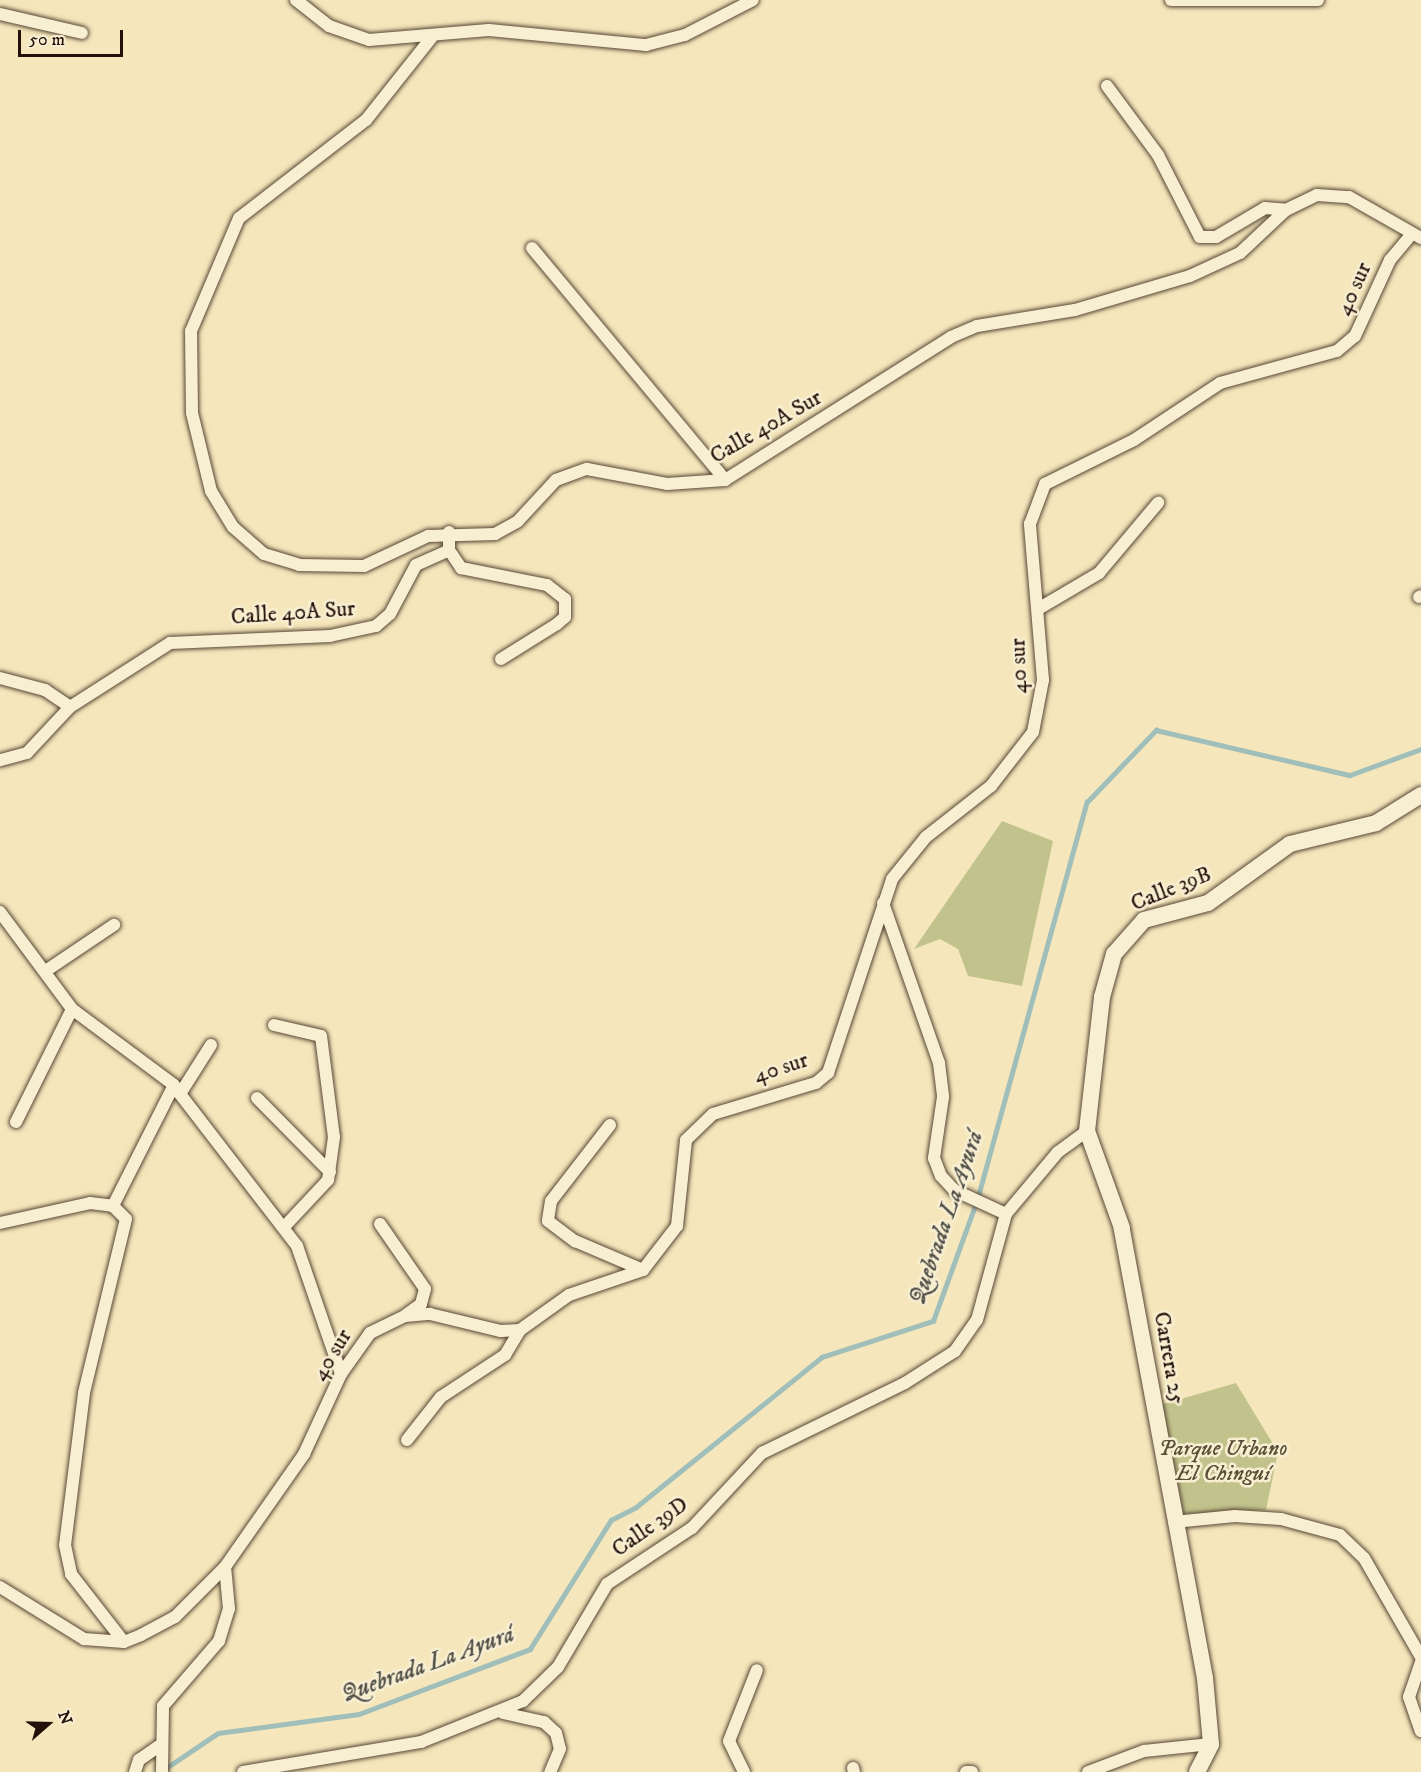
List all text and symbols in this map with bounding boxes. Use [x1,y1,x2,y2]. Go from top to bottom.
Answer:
scale bar [21,18,126,56]
text: 50 m [29,29,65,51]
street label: 40 sur [1331,258,1377,320]
street label: Calle 40A Sur [705,384,827,470]
street label: Calle 40A Sur [230,595,356,631]
street label: 40 sur [1005,638,1033,694]
street label: Calle 39B [1127,861,1215,917]
street label: 40 sur [751,1047,811,1089]
water label: Quebrada La Ayurá [904,1127,990,1309]
street label: Carrera 25 [1148,1310,1190,1406]
street label: 40 sur [306,1324,358,1386]
park label: Parque Urbano El Chinguí [1159,1435,1287,1486]
street label: Calle 39D [607,1491,693,1563]
water label: Quebrada La Ayurá [338,1620,518,1710]
north arrow [18,1694,78,1754]
text: N [53,1708,77,1727]

